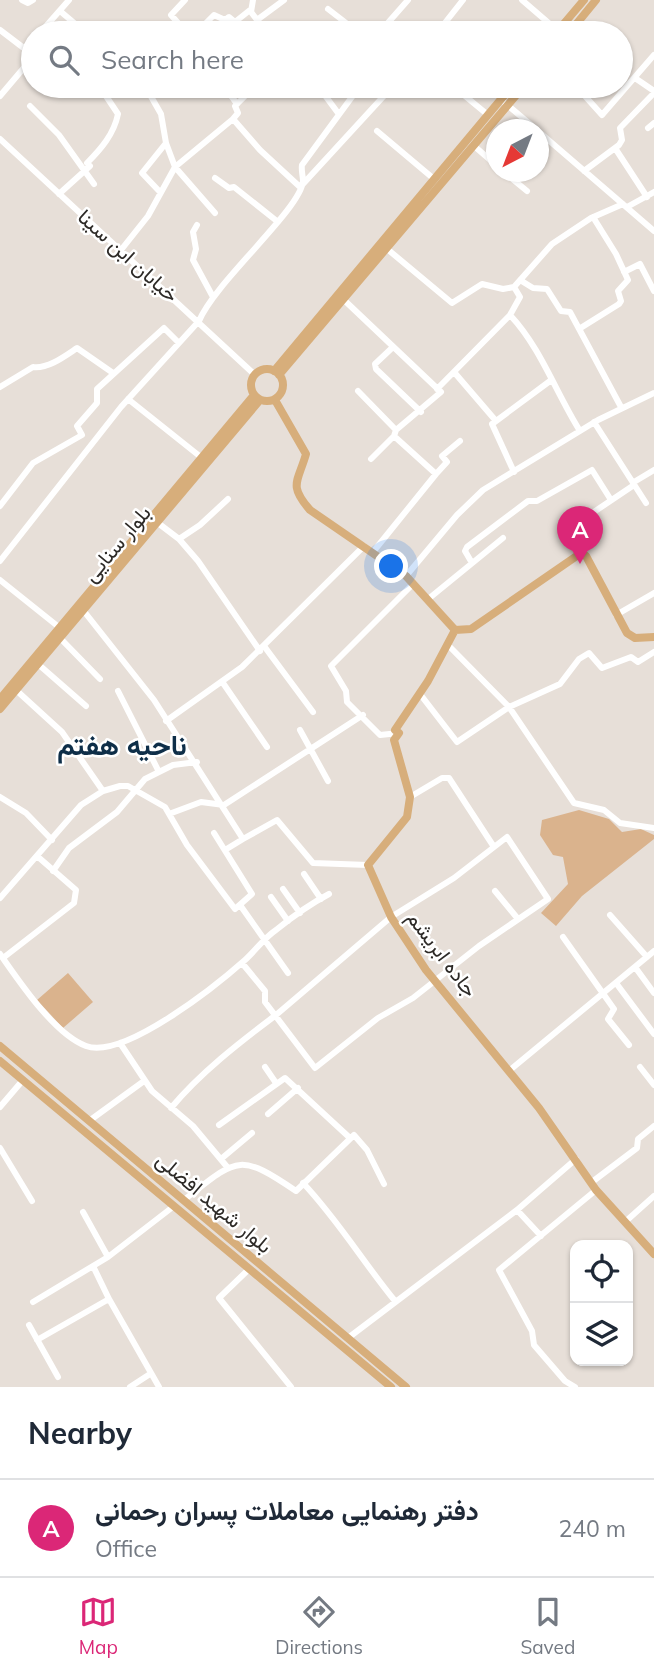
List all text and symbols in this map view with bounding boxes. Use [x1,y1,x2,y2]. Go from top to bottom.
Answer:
search box [21,21,633,98]
icon: search [45,41,83,79]
text: Search here [101,43,244,76]
north arrow [486,119,549,182]
street label: خیابان ابن سینا [73,203,185,307]
street label: بلوار سنایی [77,500,157,588]
pin: A [557,506,603,564]
your location [374,549,408,583]
district label: ناحیه هفتم [57,727,187,764]
street label: جاده ابریشم [400,905,484,1003]
street label: بلوار شهید افضلی [151,1146,278,1259]
map controls [570,1240,633,1366]
button: locate [570,1240,633,1303]
button: layers [570,1303,633,1366]
text: Nearby [28,1414,132,1452]
text: دفتر رهنمایی معاملات پسران رحمانی [95,1494,479,1527]
text: A [42,1514,60,1543]
text: 240 m [558,1514,626,1543]
text: Office [95,1534,157,1563]
tab: Map [79,1593,118,1659]
tab: Directions [275,1593,363,1659]
tab: Saved [520,1593,575,1659]

